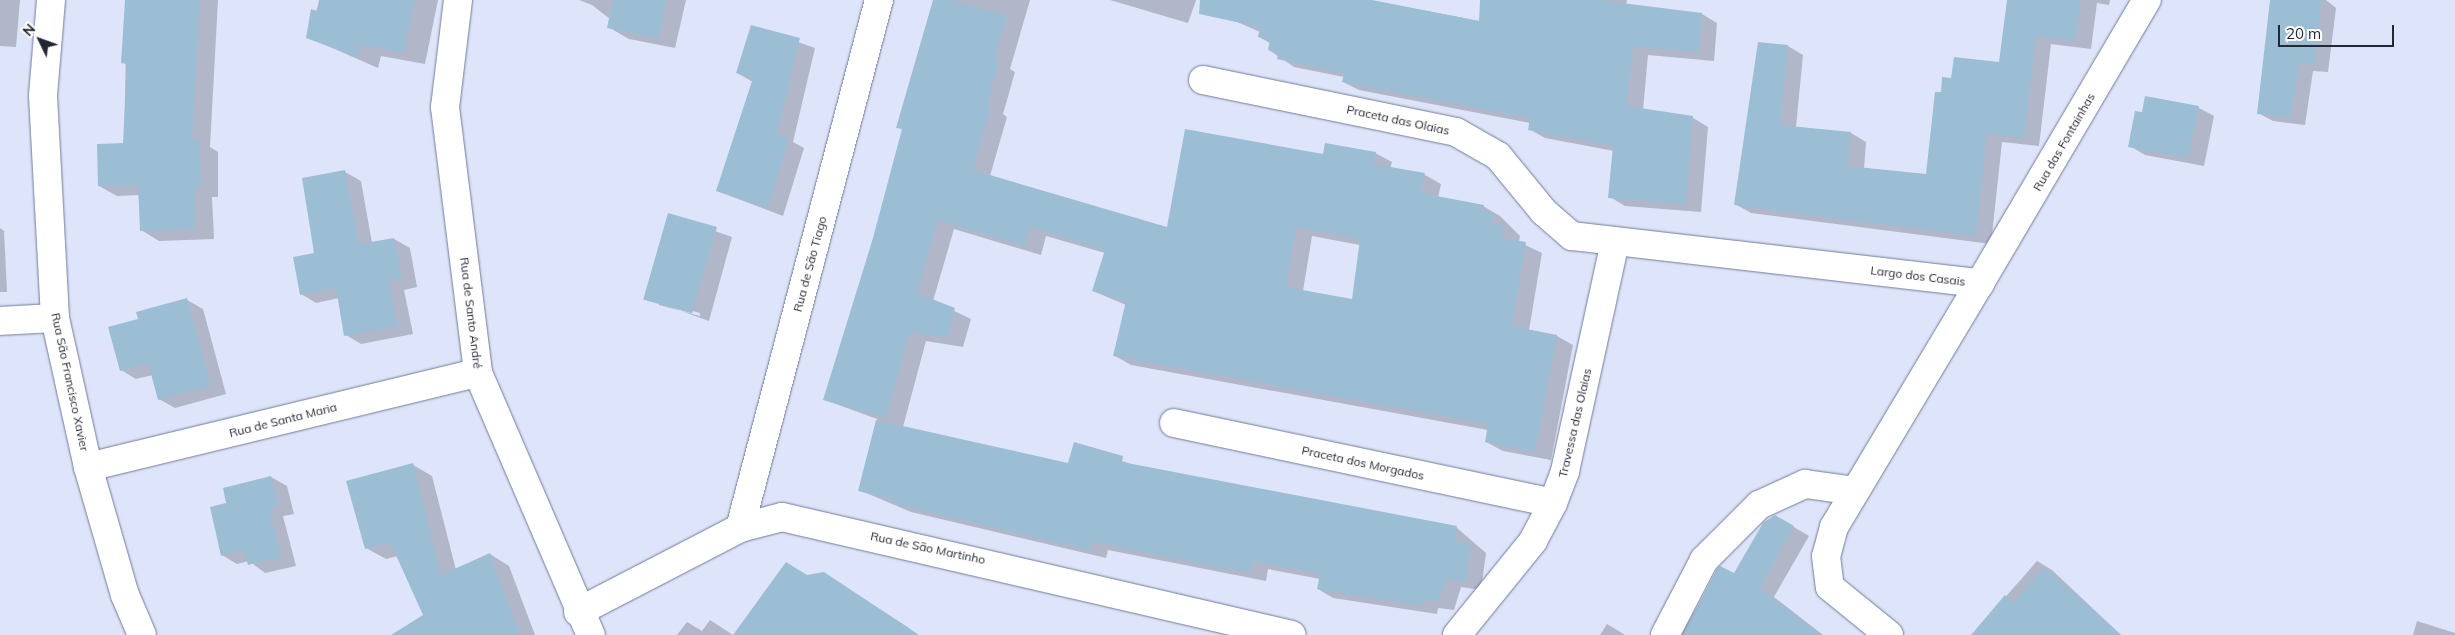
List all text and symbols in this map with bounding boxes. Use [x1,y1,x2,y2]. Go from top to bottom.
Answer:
north arrow [15,15,65,65]
scale bar [2280,15,2396,47]
text: N [19,20,39,40]
text: 20 m [2286,24,2321,43]
street label: Rua das Fontainhas [2030,90,2098,194]
street label: Praceta das Olaias [1345,102,1451,138]
street label: Rua de São Tiago [790,215,830,313]
street label: Rua de Santo André [457,256,485,370]
street label: Largo dos Casais [1870,263,1966,289]
street label: Rua São Francisco Xavier [48,312,92,452]
street label: Travessa das Olaias [1555,367,1595,479]
street label: Rua de Santa Maria [228,400,338,440]
street label: Praceta dos Morgados [1300,443,1426,483]
street label: Rua de São Martinho [869,529,987,567]

